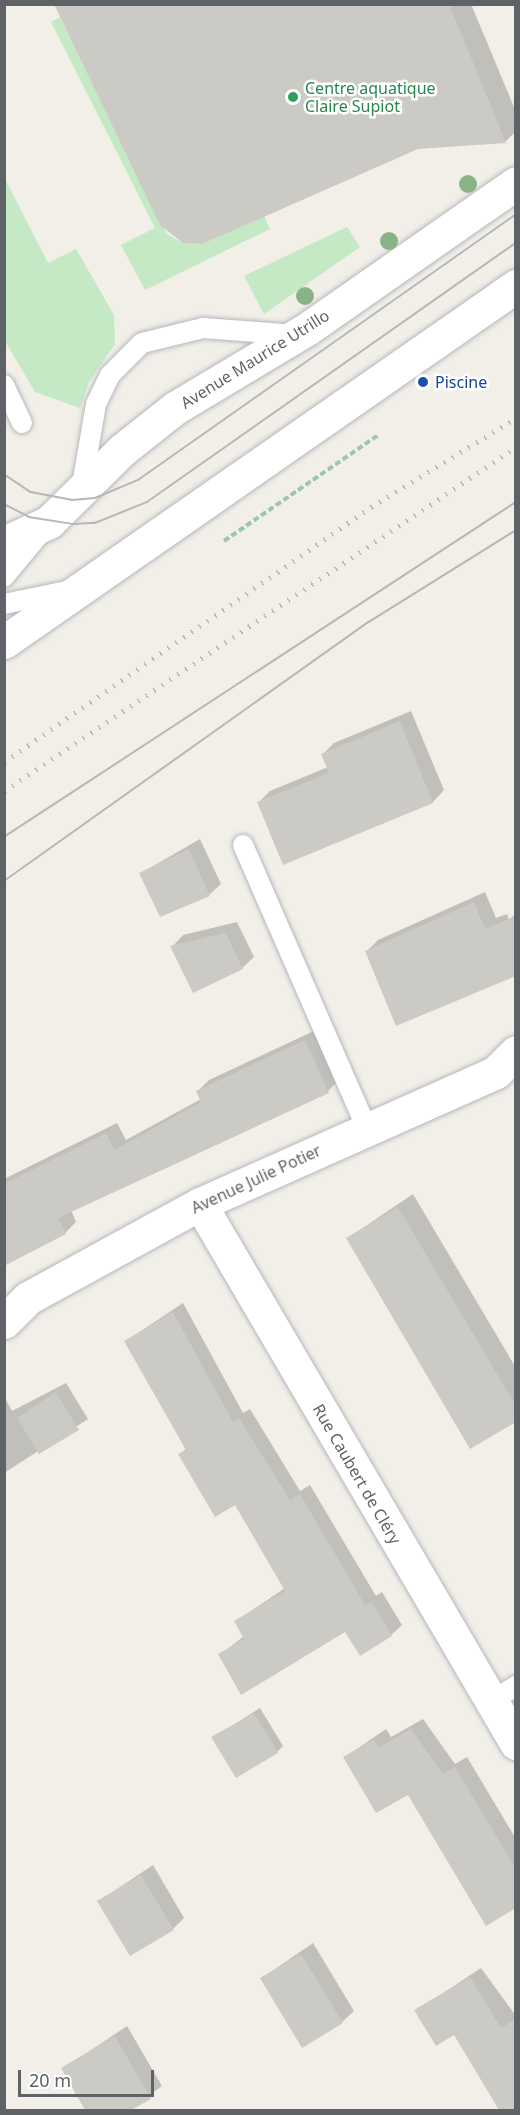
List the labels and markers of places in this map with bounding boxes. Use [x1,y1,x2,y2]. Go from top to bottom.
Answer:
place label: Centre aquatique Claire Supiot [305,78,436,116]
marker: Centre aquatique Claire Supiot [286,90,300,104]
place label: Piscine [435,372,487,392]
marker: Piscine [416,375,430,389]

